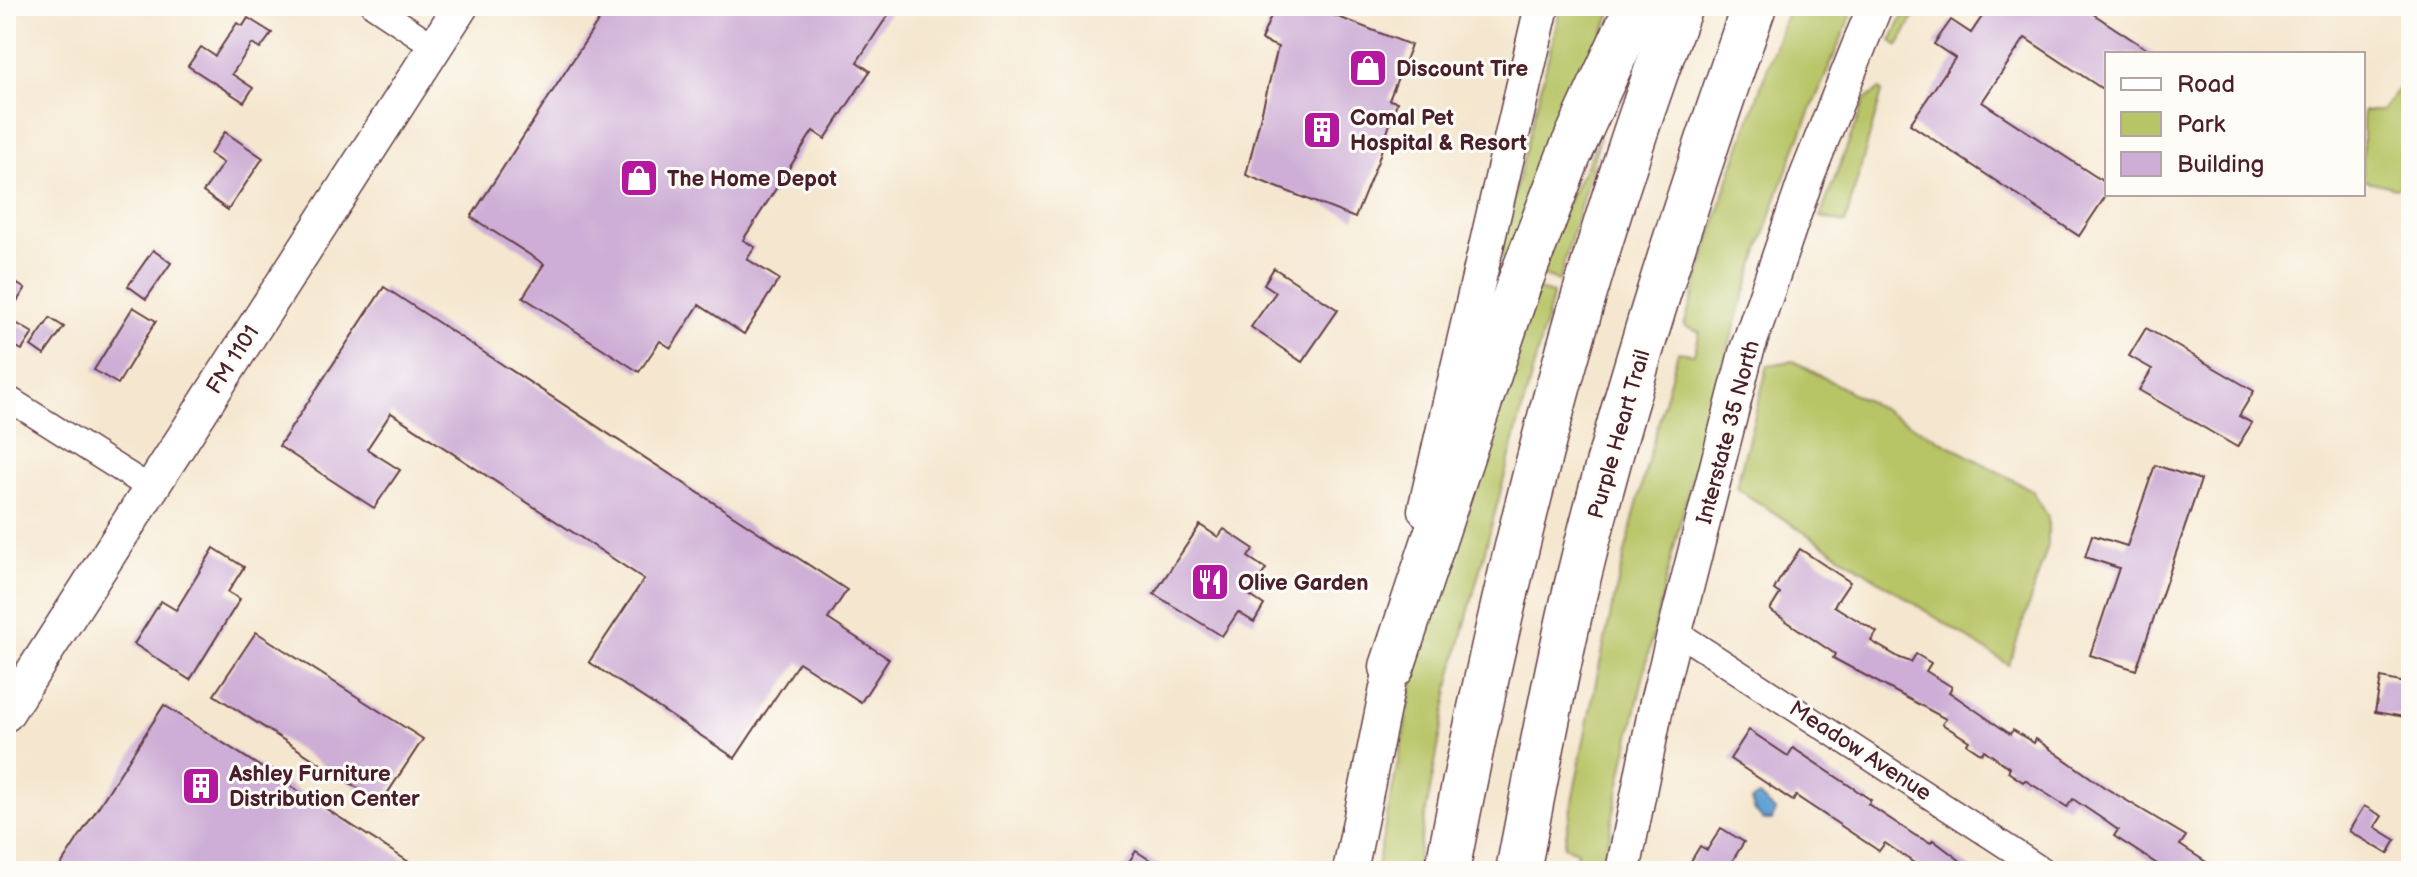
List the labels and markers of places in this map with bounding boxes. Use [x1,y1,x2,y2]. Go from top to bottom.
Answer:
shop icon: Discount Tire [1347,47,1389,89]
place label: Discount Tire [1396,56,1528,83]
place label: Comal Pet Hospital & Resort [1350,105,1528,157]
building icon: Comal Pet Hospital & Resort [1301,109,1343,151]
shop icon: The Home Depot [618,157,660,199]
place label: The Home Depot [667,166,837,193]
restaurant icon: Olive Garden [1189,561,1231,603]
place label: Olive Garden [1238,570,1368,597]
place label: Ashley Furniture Distribution Center [228,761,420,813]
building icon: Ashley Furniture Distribution Center [180,765,222,807]

